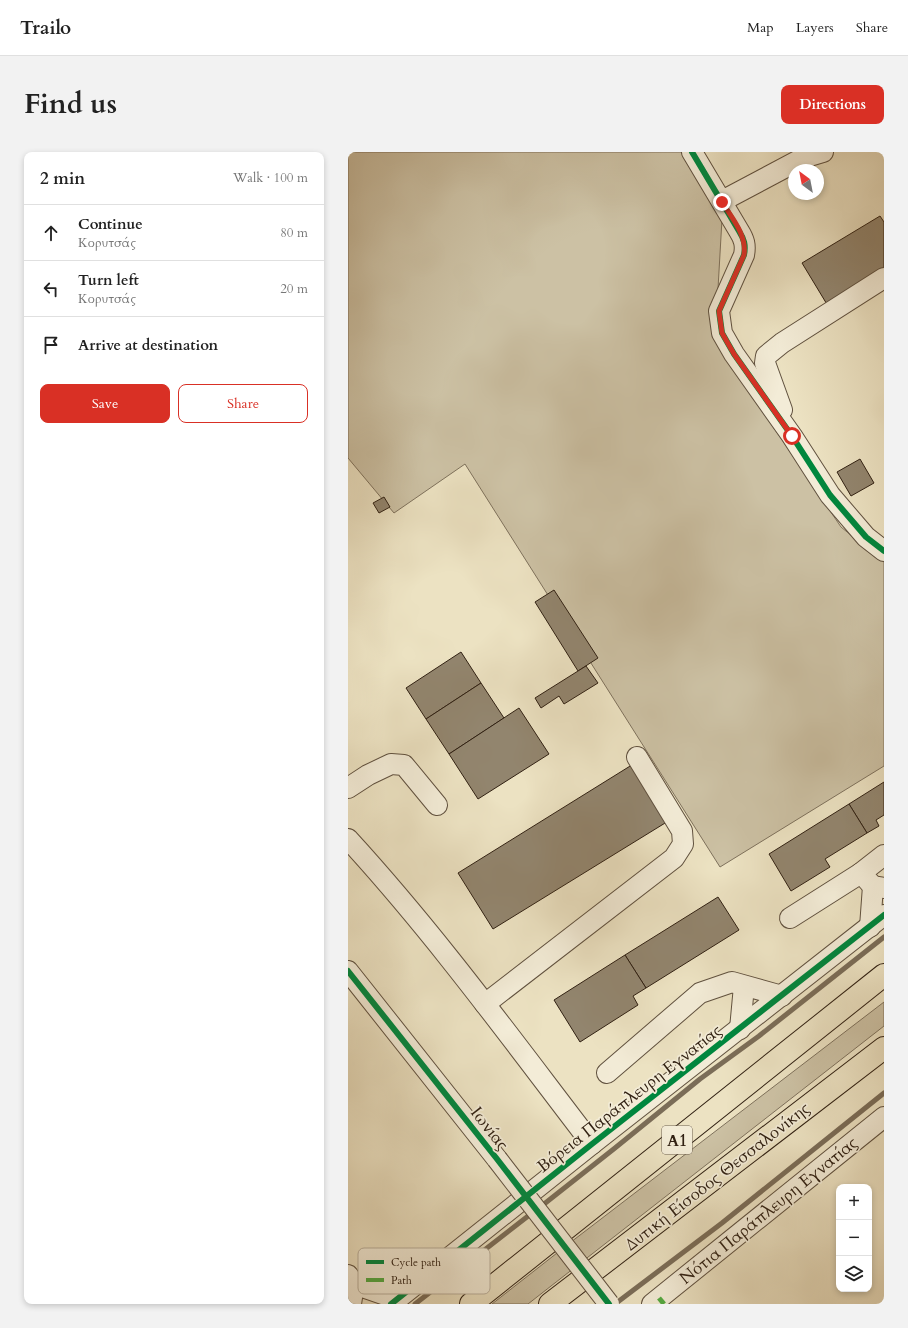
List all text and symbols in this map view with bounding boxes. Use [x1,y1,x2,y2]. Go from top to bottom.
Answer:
text: Trailo [20,15,71,41]
text: Map [747,18,774,37]
text: Layers [796,18,834,37]
text: Share [856,18,888,37]
text: Find us [24,85,117,123]
button: Directions [781,85,884,124]
north arrow [788,164,824,200]
text: 2 min [40,167,85,190]
text: Walk · 100 m [233,169,308,187]
route end [713,193,731,211]
text: Continue [78,214,143,234]
icon: ahead [40,222,62,244]
text: 80 m [280,224,308,242]
text: Κορυτσάς [78,234,136,252]
text: Turn left [78,270,139,290]
icon: left [40,278,62,300]
text: 20 m [280,280,308,298]
text: Κορυτσάς [78,290,136,308]
icon: arrive [40,334,62,356]
text: Arrive at destination [78,335,218,355]
button: Save [40,384,170,423]
button: Share [178,384,308,423]
route start [783,427,801,445]
street label: Βόρεια Παράπλευρη Εγνατίας [532,1019,726,1178]
street label: Δυτική Είσοδος Θεσσαλονίκης [620,1097,815,1256]
street label: Ιωνίας [465,1102,514,1155]
road number: Α1 [662,1126,692,1154]
street label: Νότια Παράπλευρη Εγνατίας [675,1131,862,1289]
map controls [836,1184,872,1292]
button: + [836,1184,872,1220]
button: − [836,1220,872,1256]
legend [358,1248,490,1294]
text: Cycle path [391,1255,441,1270]
button: layers [836,1256,872,1292]
text: Path [391,1273,412,1288]

